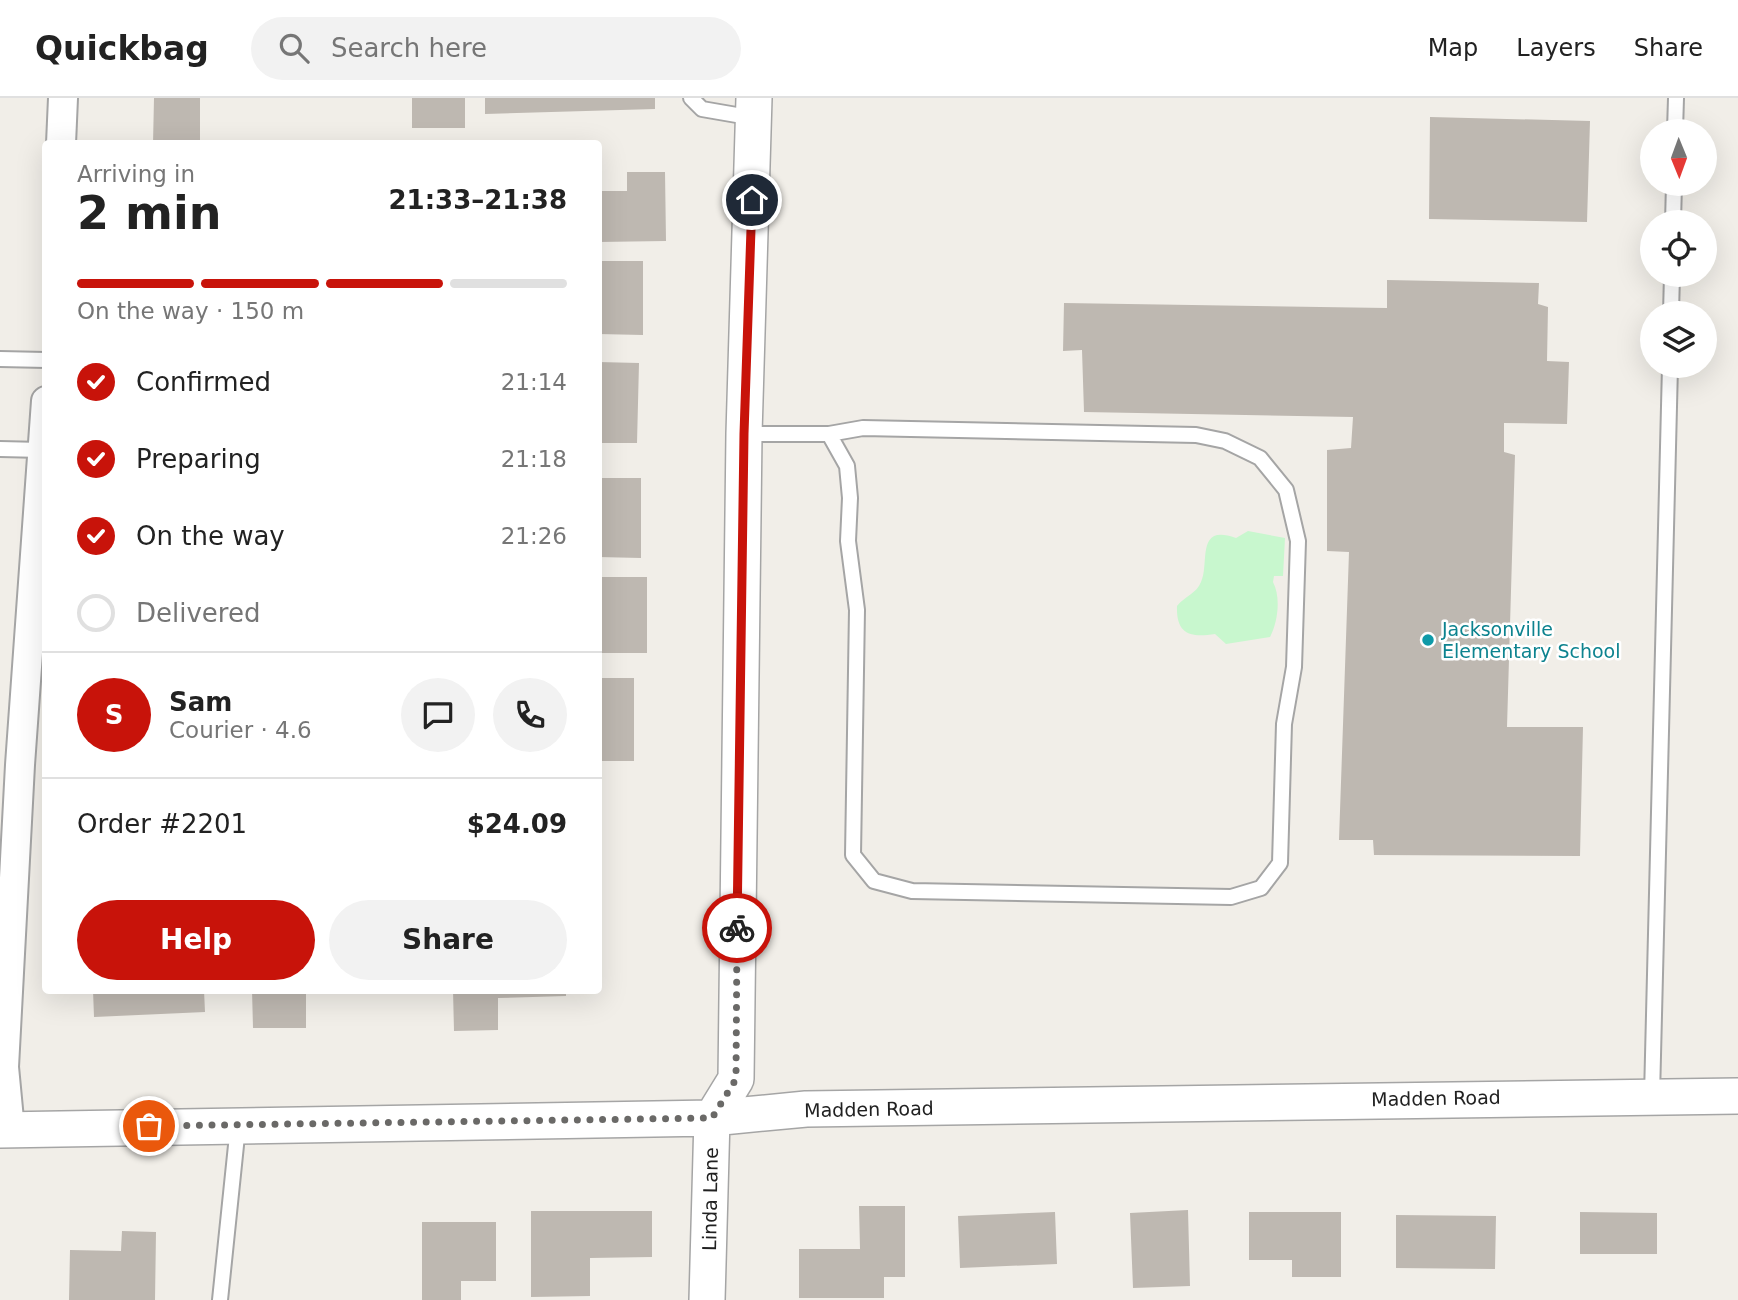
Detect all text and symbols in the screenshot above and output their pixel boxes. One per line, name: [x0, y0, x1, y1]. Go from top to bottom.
search box: [251, 17, 741, 80]
text: Quickbag: [35, 29, 209, 68]
icon: search: [275, 29, 313, 67]
text: Search here: [331, 33, 487, 63]
text: Map: [1428, 34, 1478, 62]
text: Layers: [1516, 34, 1596, 62]
text: Share: [1634, 34, 1703, 62]
north arrow: [1640, 119, 1717, 196]
map controls: [1640, 119, 1717, 378]
text: Arriving in: [77, 161, 195, 187]
pin: [722, 170, 782, 230]
icon: home: [733, 181, 771, 219]
text: 21:33–21:38: [388, 185, 567, 215]
text: 2 min: [77, 186, 221, 240]
button: locate: [1640, 210, 1717, 287]
text: On the way · 150 m: [77, 298, 304, 324]
button: layers: [1640, 301, 1717, 378]
icon: check: [77, 363, 115, 401]
text: Confirmed: [136, 367, 271, 397]
text: 21:14: [501, 369, 567, 395]
icon: check: [77, 440, 115, 478]
text: Preparing: [136, 444, 261, 474]
text: 21:18: [501, 446, 567, 472]
icon: check: [77, 517, 115, 555]
text: On the way: [136, 521, 285, 551]
text: 21:26: [501, 523, 567, 549]
text: Delivered: [136, 598, 260, 628]
place label: Jacksonville Elementary School: [1441, 618, 1620, 662]
marker: Jacksonville Elementary School: [1420, 632, 1436, 648]
button: chat: [401, 678, 475, 752]
button: phone: [493, 678, 567, 752]
text: Sam: [169, 687, 232, 717]
text: S: [105, 700, 123, 730]
text: Courier · 4.6: [169, 717, 312, 743]
text: Order #2201: [77, 809, 247, 839]
text: $24.09: [467, 809, 567, 839]
courier: [702, 893, 772, 963]
button: Help: [77, 900, 315, 980]
button: Share: [329, 900, 567, 980]
icon: bike: [718, 909, 756, 947]
street label: Madden Road: [1371, 1086, 1501, 1110]
pin: [119, 1096, 179, 1156]
street label: Madden Road: [804, 1097, 934, 1121]
icon: bag: [130, 1107, 168, 1145]
street label: Linda Lane: [698, 1147, 722, 1251]

